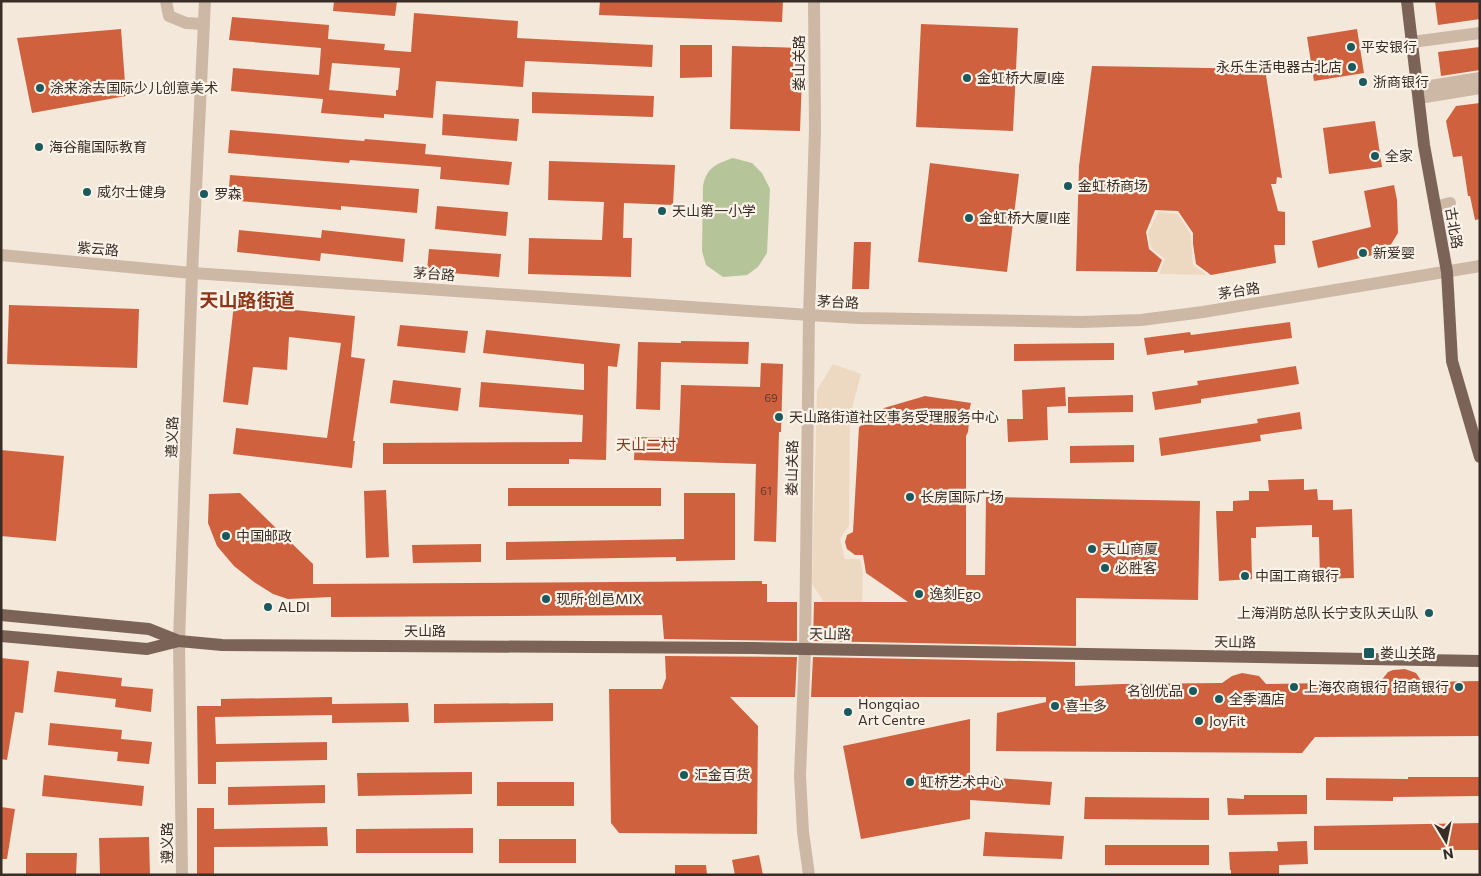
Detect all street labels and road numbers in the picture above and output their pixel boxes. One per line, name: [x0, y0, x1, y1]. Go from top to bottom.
street label: 娄山关路: [790, 35, 807, 91]
street label: 古北路: [1442, 206, 1467, 250]
street label: 紫云路: [76, 238, 120, 259]
street label: 茅台路: [412, 264, 456, 283]
street label: 茅台路: [1217, 279, 1261, 302]
street label: 茅台路: [817, 292, 859, 311]
street label: 遵义路: [162, 416, 181, 458]
street label: 娄山关路: [783, 440, 800, 496]
street label: 天山路: [404, 622, 446, 639]
street label: 天山路: [809, 625, 851, 642]
street label: 天山路: [1214, 633, 1256, 650]
street label: 遵义路: [158, 822, 175, 864]

